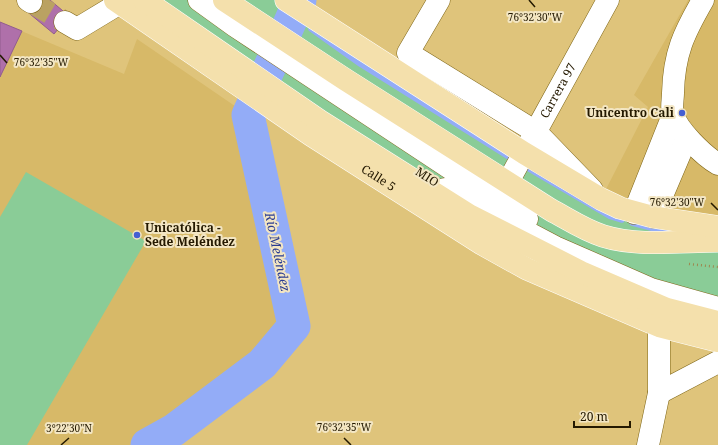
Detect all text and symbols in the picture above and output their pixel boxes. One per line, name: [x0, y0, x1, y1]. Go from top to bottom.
text: 76°32'30"W: [508, 10, 563, 24]
text: 76°32'35"W: [14, 55, 69, 69]
street label: Carrera 97: [536, 60, 580, 121]
place label: Unicentro Cali: [586, 104, 675, 121]
marker: Unicentro Cali: [677, 108, 687, 118]
street label: Calle 5: [358, 160, 399, 195]
street label: MIO: [412, 163, 442, 190]
text: 76°32'30"W: [650, 195, 705, 209]
water label: Río Meléndez: [261, 210, 295, 294]
place label: Unicatólica - Sede Meléndez: [145, 219, 235, 250]
marker: Unicatólica - Sede Meléndez: [132, 230, 142, 240]
scale bar: [574, 403, 630, 429]
text: 20 m: [580, 408, 608, 425]
text: 76°32'35"W: [317, 420, 372, 434]
text: 3°22'30"N: [46, 421, 92, 435]

